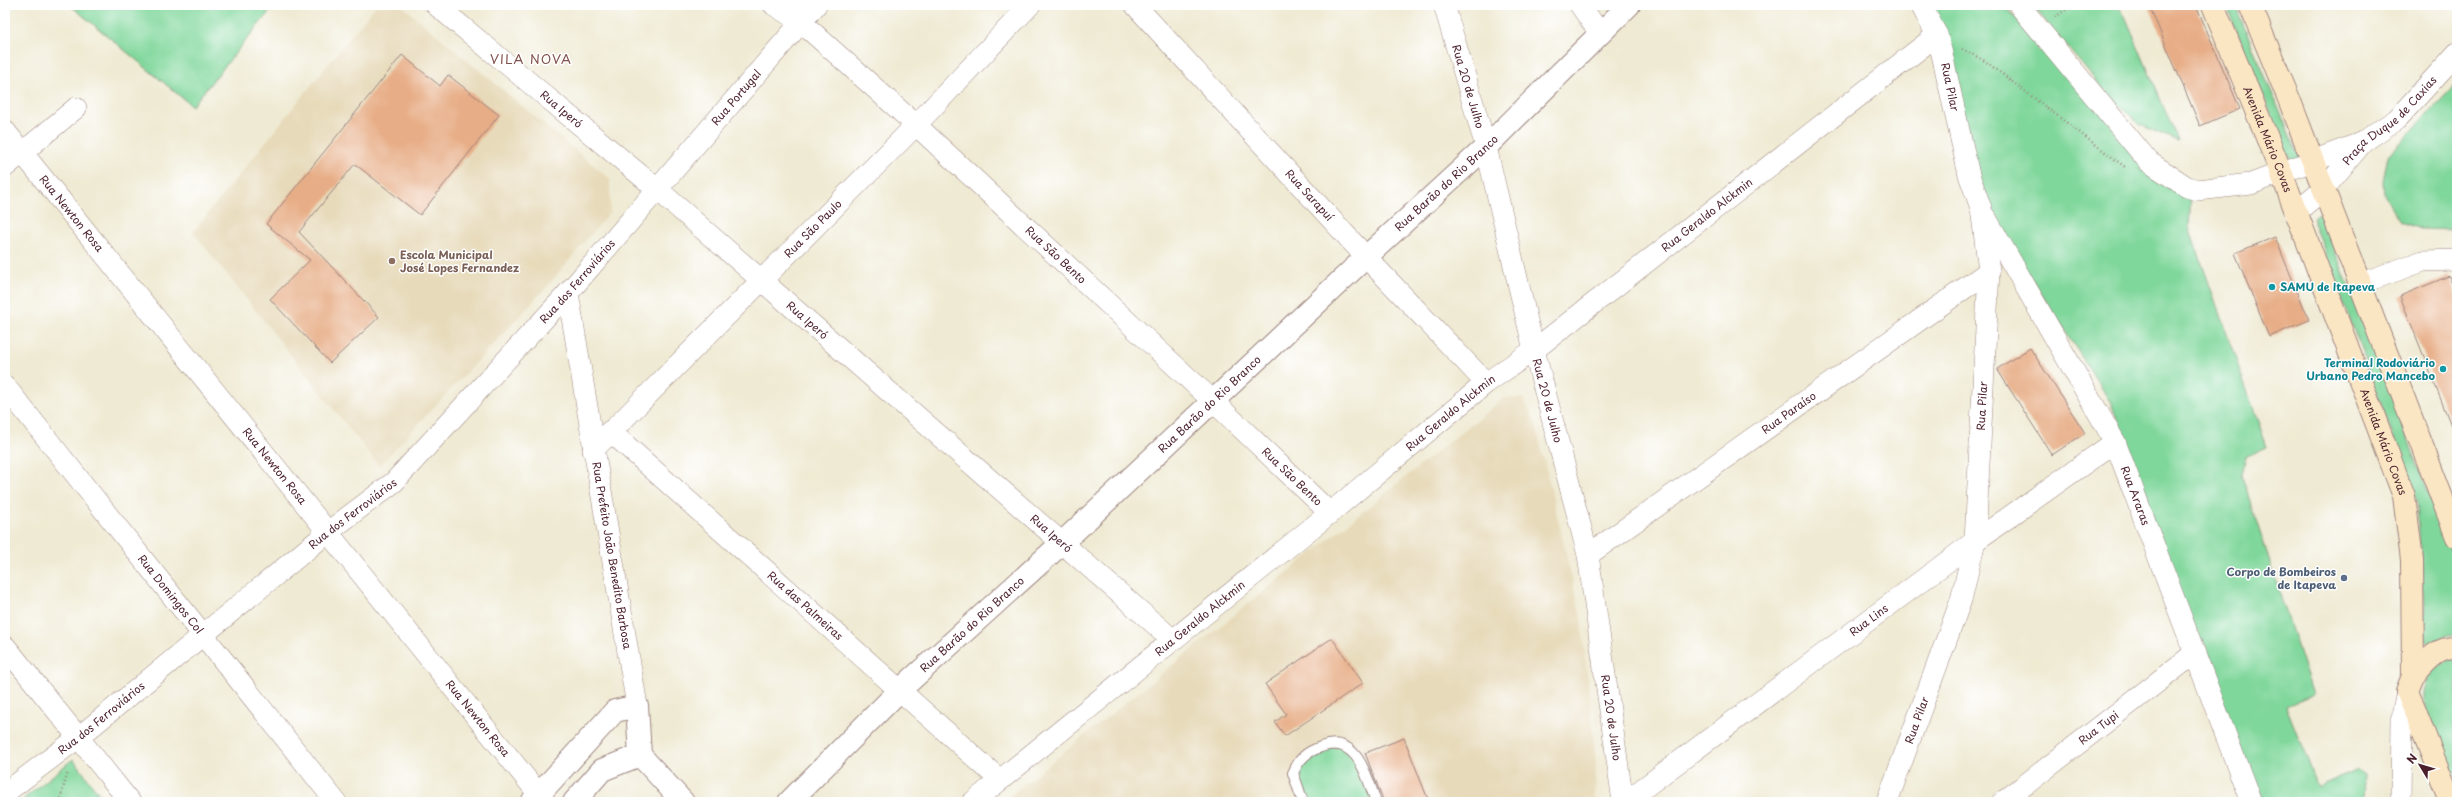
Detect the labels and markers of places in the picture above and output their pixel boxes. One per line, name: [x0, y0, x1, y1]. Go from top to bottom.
place label: Escola Municipal José Lopes Fernandez: [400, 246, 519, 276]
marker: Escola Municipal José Lopes Fernandez: [387, 256, 397, 266]
place label: SAMU de Itapeva: [2280, 278, 2376, 295]
marker: SAMU de Itapeva: [2267, 282, 2277, 292]
place label: Terminal Rodoviário Urbano Pedro Mancebo: [2306, 354, 2436, 384]
marker: Terminal Rodoviário Urbano Pedro Mancebo: [2438, 364, 2448, 374]
place label: Corpo de Bombeiros de Itapeva: [2227, 563, 2336, 593]
marker: Corpo de Bombeiros de Itapeva: [2339, 573, 2349, 583]

